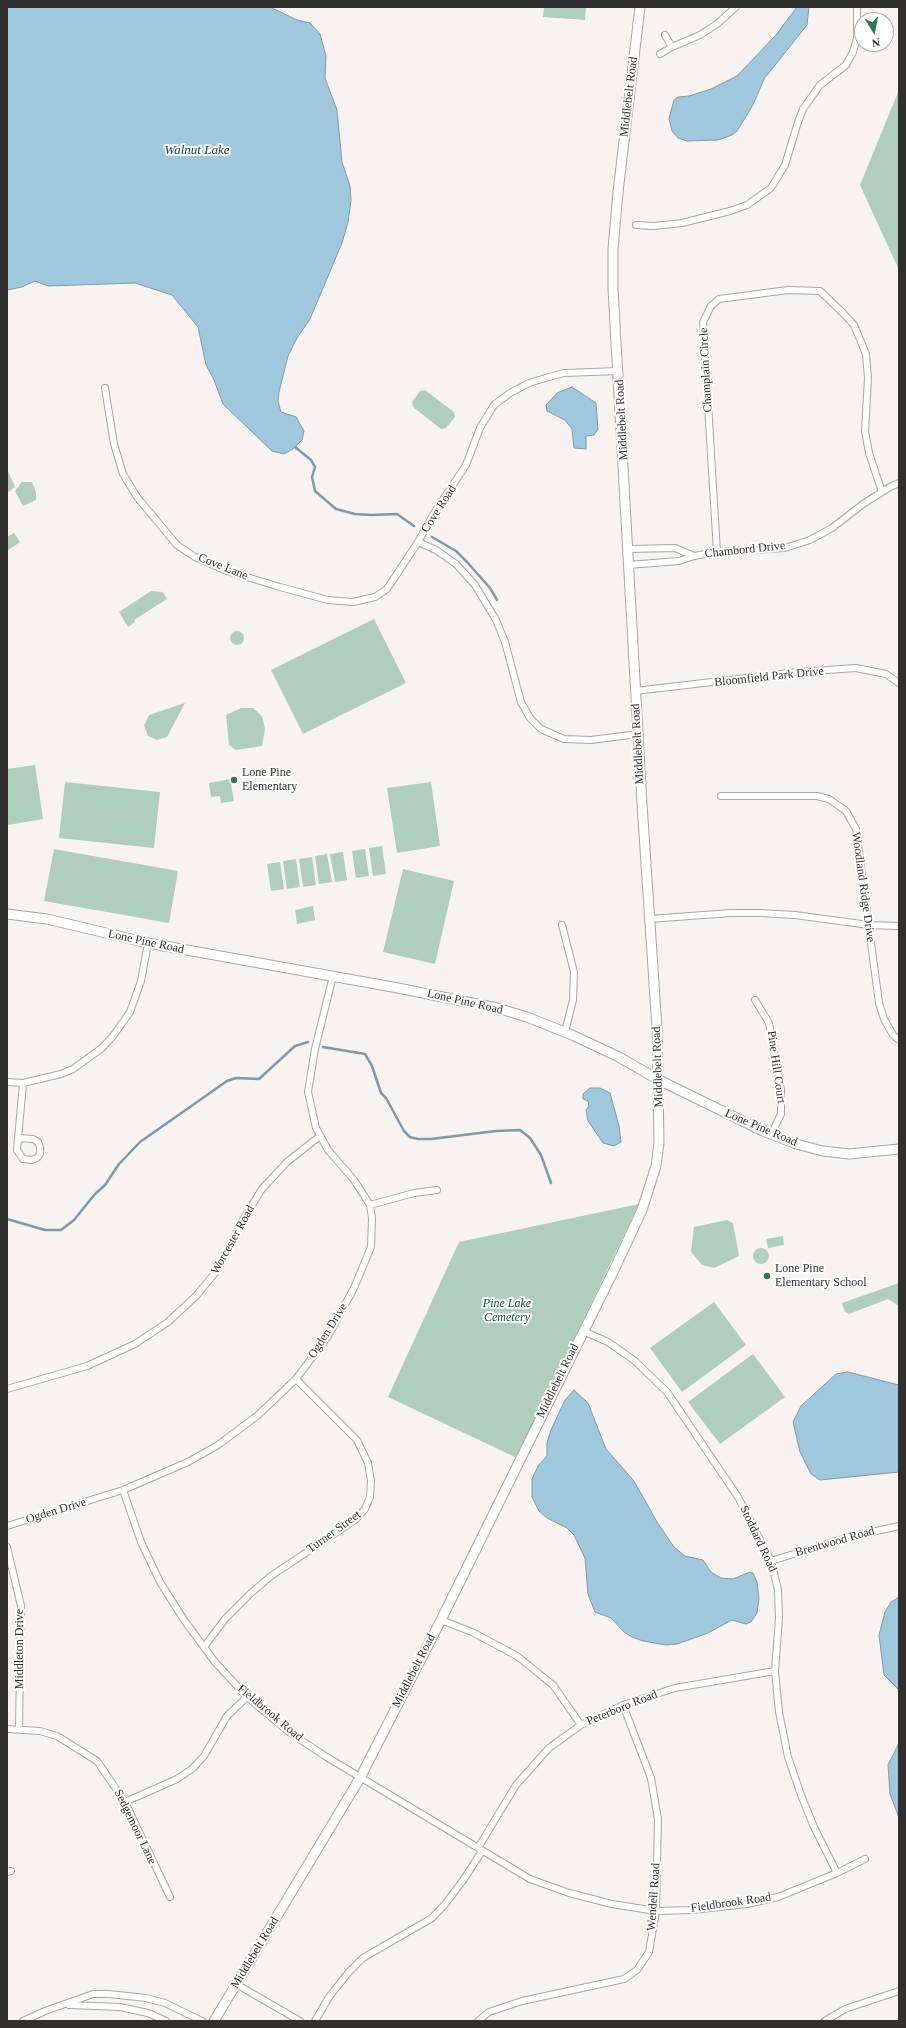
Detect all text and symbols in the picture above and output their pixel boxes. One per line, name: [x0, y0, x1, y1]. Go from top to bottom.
north arrow: [854, 12, 894, 52]
text: N: [871, 36, 881, 49]
street label: Middlebelt Road: [617, 56, 641, 138]
water label: Walnut Lake: [165, 143, 229, 159]
street label: Champlain Circle: [697, 327, 715, 413]
street label: Middlebelt Road: [613, 379, 631, 461]
street label: Cove Road: [418, 483, 460, 535]
street label: Chambord Drive: [704, 539, 786, 561]
street label: Cove Lane: [196, 551, 250, 583]
street label: Bloomfield Park Drive: [714, 664, 824, 690]
street label: Middlebelt Road: [629, 703, 647, 785]
place label: Lone Pine Elementary: [242, 766, 297, 794]
marker: Lone Pine Elementary: [229, 775, 239, 785]
street label: Woodland Ridge Drive: [848, 831, 878, 943]
street label: Lone Pine Road: [107, 927, 185, 957]
street label: Lone Pine Road: [426, 986, 504, 1018]
street label: Middlebelt Road: [649, 1026, 667, 1108]
street label: Pine Hill Court: [764, 1030, 788, 1104]
street label: Lone Pine Road: [723, 1106, 799, 1150]
street label: Worcester Road: [208, 1203, 258, 1277]
place label: Lone Pine Elementary School: [775, 1262, 867, 1290]
marker: Lone Pine Elementary School: [762, 1271, 772, 1281]
park label: Pine Lake Cemetery: [483, 1297, 531, 1325]
street label: Ogden Drive: [305, 1301, 351, 1361]
street label: Middlebelt Road: [534, 1341, 582, 1421]
street label: Ogden Drive: [24, 1495, 88, 1527]
street label: Stoddard Road: [736, 1503, 780, 1575]
street label: Turner Street: [304, 1508, 364, 1556]
street label: Brentwood Road: [794, 1524, 876, 1560]
street label: Middleton Drive: [13, 1609, 27, 1689]
street label: Middlebelt Road: [389, 1632, 439, 1710]
street label: Fieldbrook Road: [234, 1681, 306, 1745]
street label: Peterboro Road: [585, 1687, 659, 1729]
street label: Sedgemoor Lane: [111, 1787, 159, 1867]
street label: Wendell Road: [644, 1863, 664, 1931]
street label: Fieldbrook Road: [690, 1890, 772, 1916]
street label: Middlebelt Road: [228, 1915, 282, 1991]

